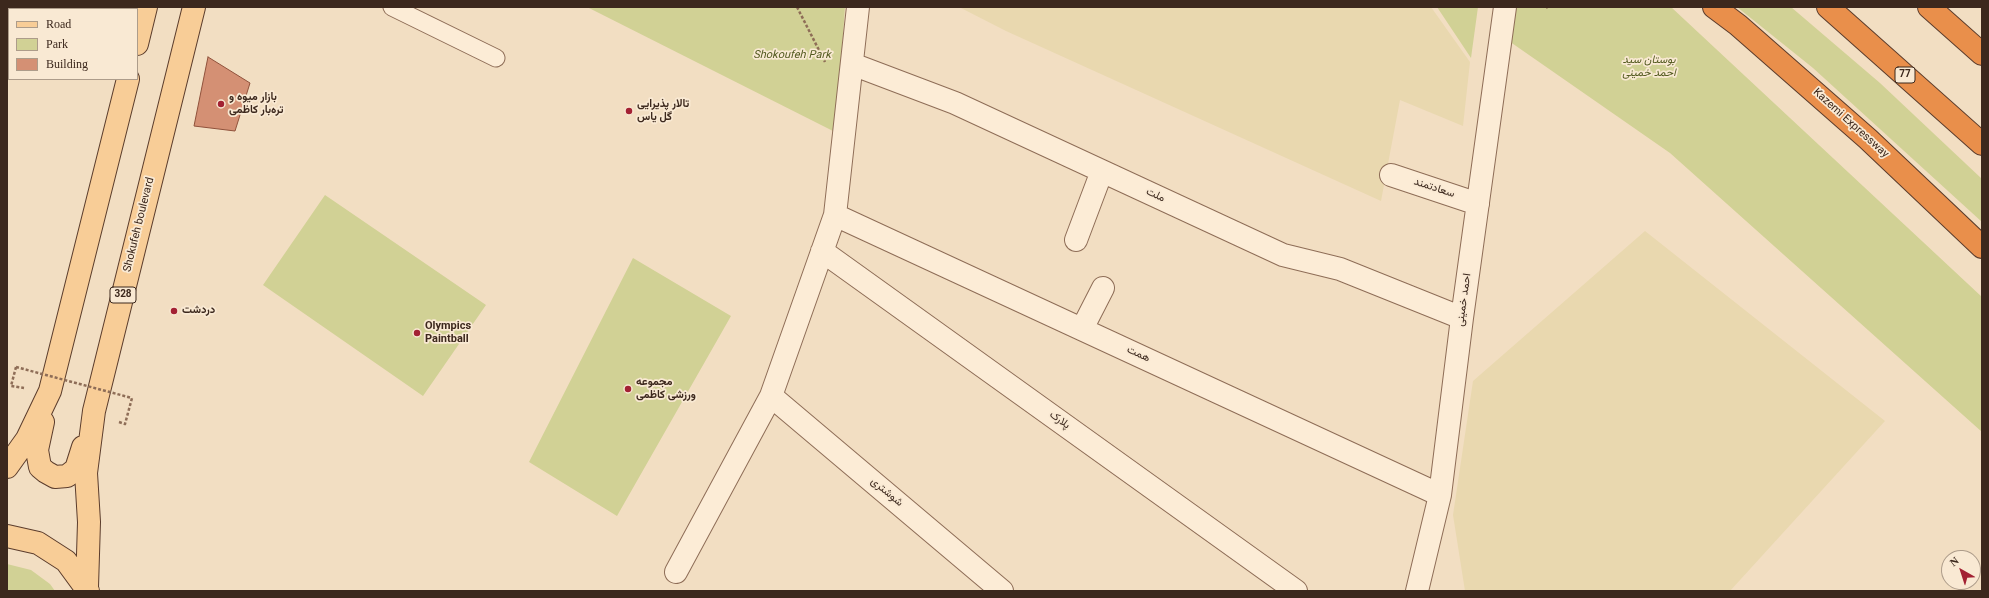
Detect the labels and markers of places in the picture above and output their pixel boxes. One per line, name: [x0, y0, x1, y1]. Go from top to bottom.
place label: بازار میوه و تره‌بار کاظمی: [229, 91, 283, 117]
place label: تالار پذیرایی گل یاس: [637, 98, 689, 124]
marker: بازار میوه و تره‌بار کاظمی: [216, 99, 226, 109]
marker: تالار پذیرایی گل یاس: [624, 106, 634, 116]
place label: دردشت: [182, 304, 215, 318]
marker: دردشت: [169, 306, 179, 316]
place label: Olympics Paintball: [425, 320, 471, 346]
marker: Olympics Paintball: [412, 328, 422, 338]
place label: مجموعه ورزشی کاظمی: [636, 376, 696, 402]
marker: مجموعه ورزشی کاظمی: [623, 384, 633, 394]

